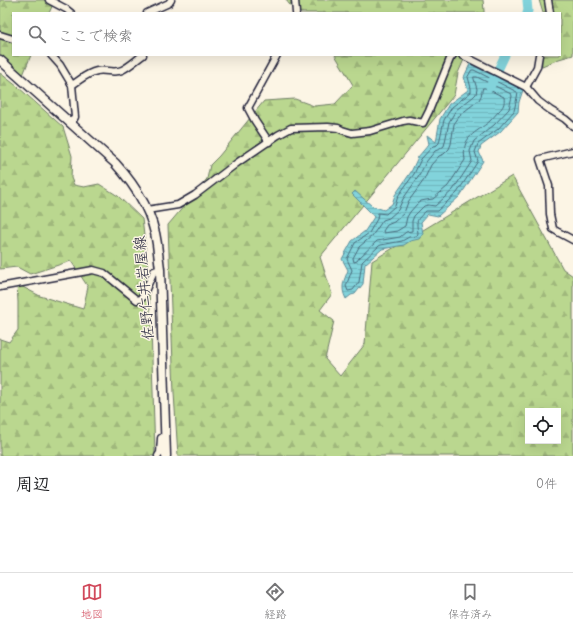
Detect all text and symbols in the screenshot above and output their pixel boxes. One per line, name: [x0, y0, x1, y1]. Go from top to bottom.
search box: [12, 12, 561, 56]
icon: search: [26, 23, 48, 45]
text: ここで検索: [58, 27, 133, 45]
street label: 佐野仁井岩屋線: [130, 235, 158, 341]
map controls: [525, 408, 561, 444]
button: locate: [525, 408, 561, 444]
text: 周辺: [16, 475, 50, 494]
text: 0件: [536, 476, 557, 491]
tab: 地図: [81, 581, 103, 621]
tab: 経路: [264, 581, 286, 621]
tab: 保存済み: [448, 581, 492, 621]

